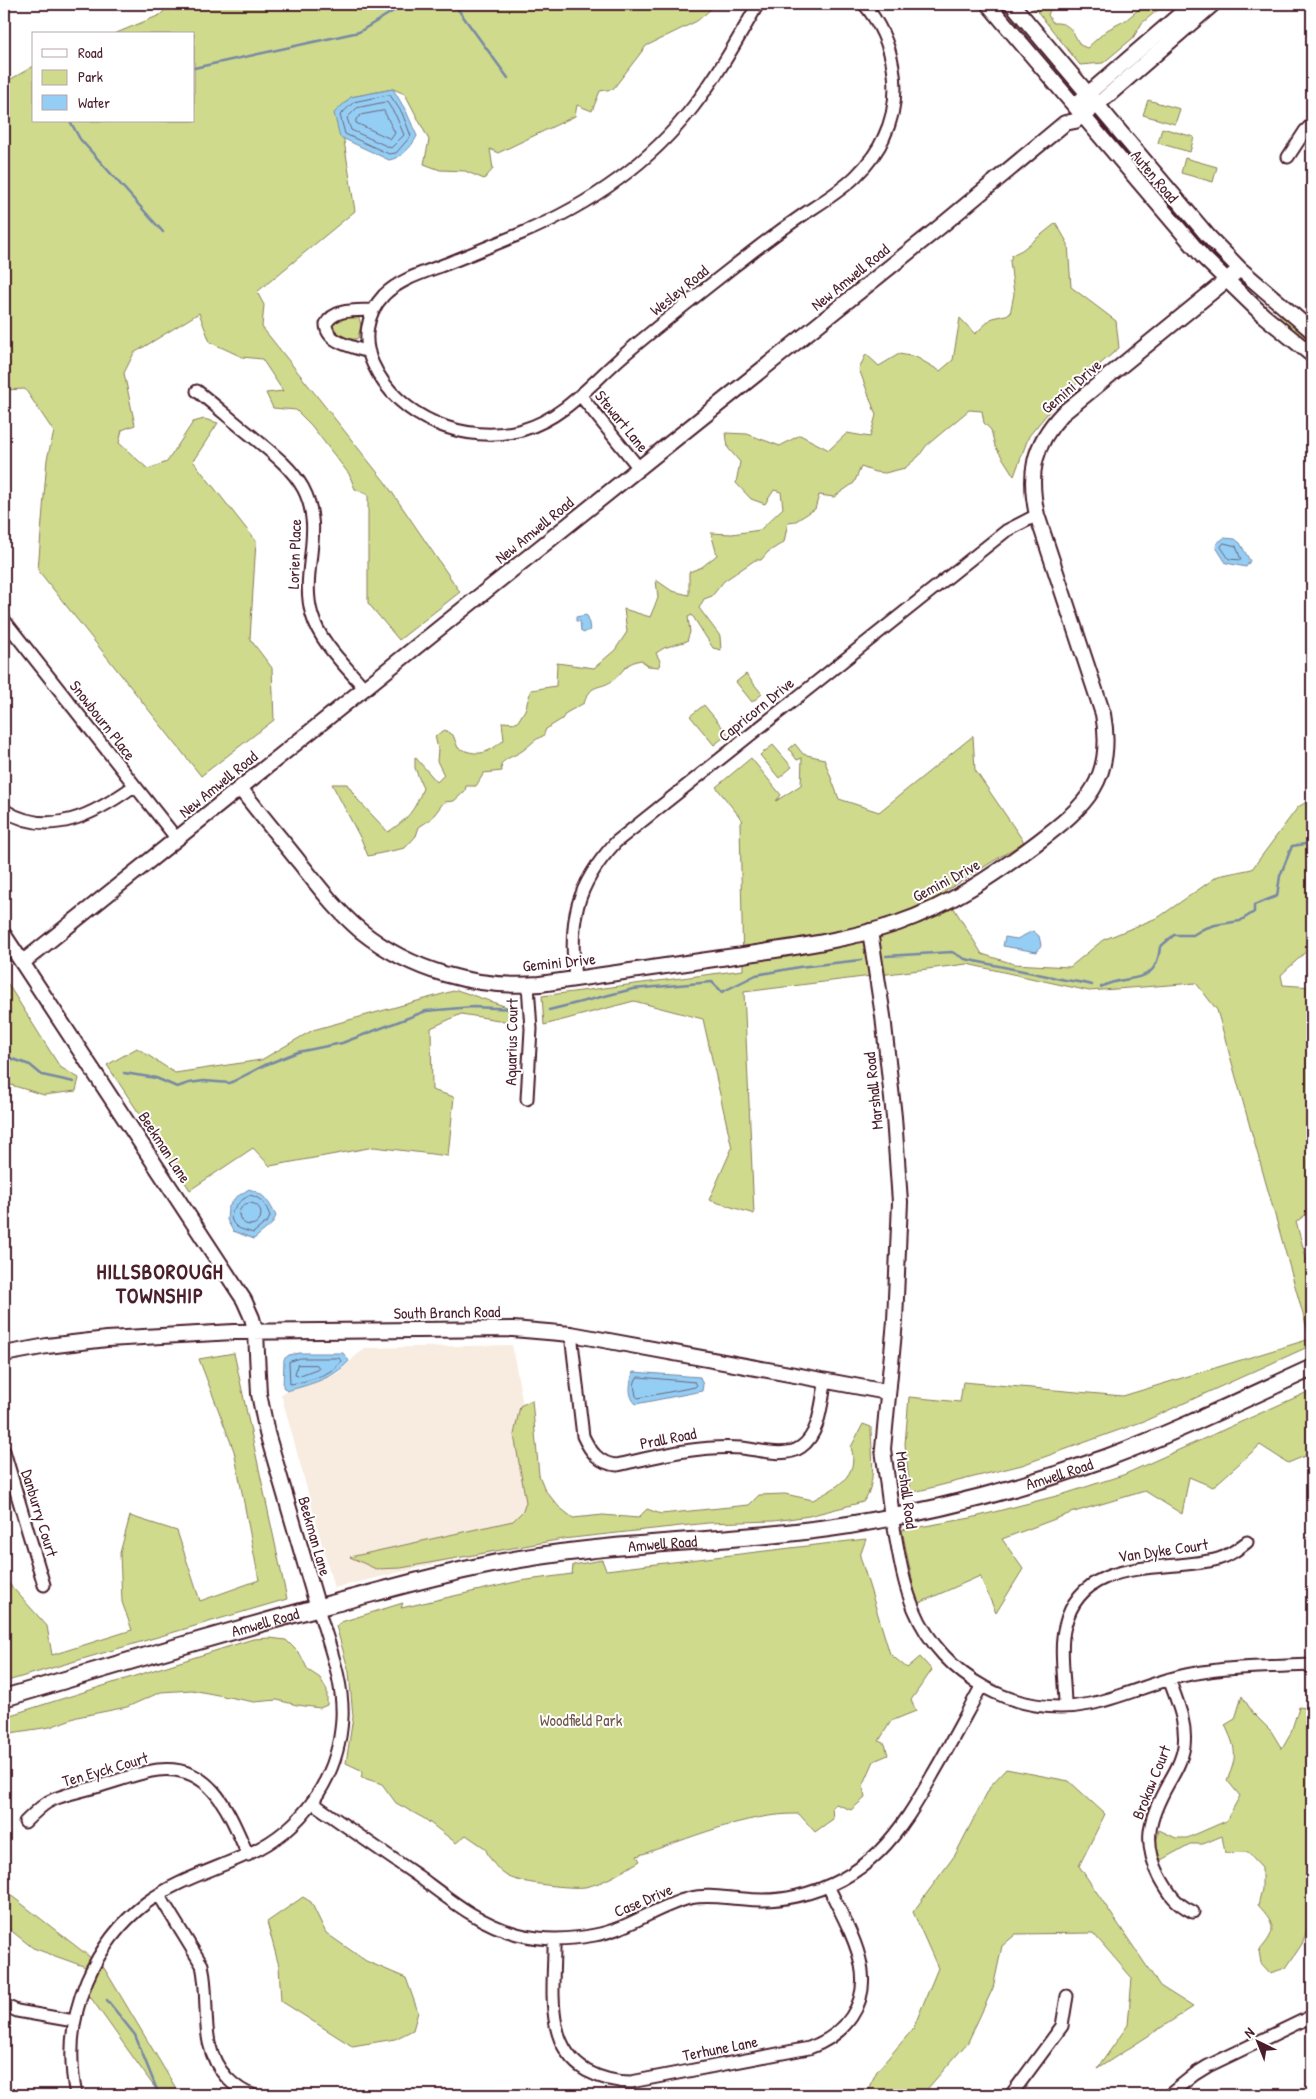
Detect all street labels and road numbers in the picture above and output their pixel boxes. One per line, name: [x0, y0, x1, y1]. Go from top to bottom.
street label: Auten Road: [1126, 145, 1184, 207]
street label: New Amwell Road: [806, 238, 894, 316]
street label: Wesley Road: [645, 260, 713, 320]
street label: Gemini Drive: [1036, 353, 1106, 418]
street label: Stewart Lane: [590, 385, 654, 457]
street label: New Amwell Road: [490, 491, 578, 569]
street label: Lorien Place: [282, 518, 306, 589]
street label: Capricorn Drive: [714, 671, 799, 746]
street label: Snowbourn Place: [65, 676, 142, 765]
street label: New Amwell Road: [174, 745, 262, 823]
street label: Gemini Drive: [909, 853, 984, 907]
street label: Gemini Drive: [521, 947, 597, 977]
street label: Aquarius Court: [499, 998, 523, 1086]
street label: Marshall Road: [858, 1051, 888, 1131]
street label: Beekman Lane: [134, 1107, 197, 1188]
street label: South Branch Road: [393, 1300, 501, 1324]
street label: Prall Road: [638, 1422, 698, 1454]
street label: Marshall Road: [891, 1450, 923, 1530]
street label: Amwell Road: [1023, 1453, 1096, 1495]
street label: Danburry Court: [16, 1467, 64, 1560]
street label: Beekman Lane: [293, 1494, 337, 1579]
street label: Amwell Road: [627, 1530, 698, 1557]
street label: Van Dyke Court: [1117, 1533, 1210, 1567]
street label: Amwell Road: [229, 1602, 301, 1642]
street label: Brokaw Court: [1126, 1741, 1176, 1822]
street label: Ten Eyck Court: [59, 1746, 151, 1792]
street label: Case Drive: [610, 1878, 676, 1922]
street label: Terhune Lane: [680, 2030, 760, 2066]

